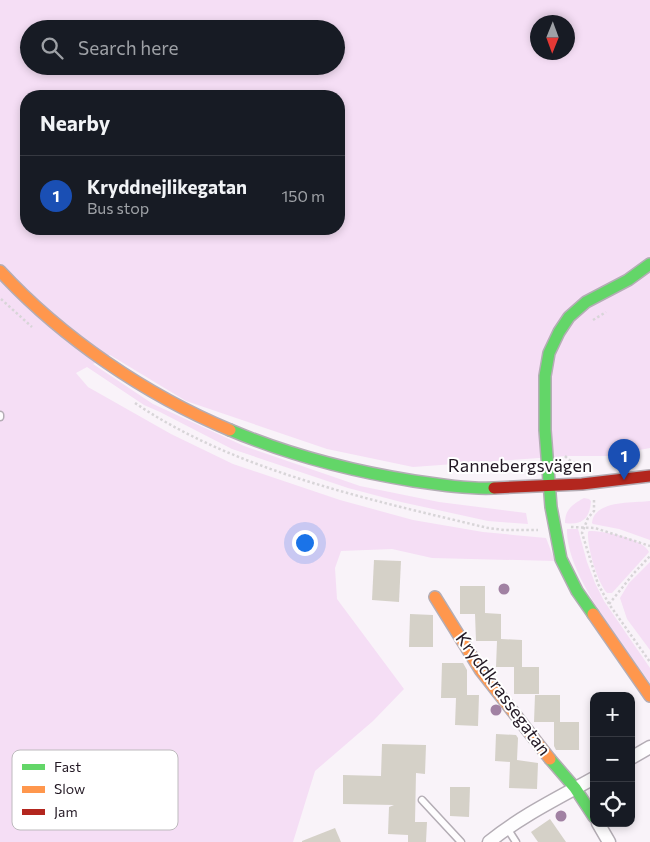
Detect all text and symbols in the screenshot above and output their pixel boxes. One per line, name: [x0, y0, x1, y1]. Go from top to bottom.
north arrow: [530, 15, 575, 60]
search box: [20, 20, 345, 75]
icon: search: [38, 34, 66, 62]
text: Search here: [78, 36, 178, 59]
text: Nearby: [40, 110, 110, 135]
text: Kryddnejlikegatan: [87, 175, 247, 198]
text: 1: [52, 186, 60, 205]
text: 150 m: [282, 186, 325, 205]
text: Bus stop: [87, 198, 149, 217]
pin: 1: [608, 439, 640, 480]
street label: Rannebergsvägen: [448, 454, 592, 476]
your location: [292, 530, 318, 556]
street label: Kryddkrassegatan: [452, 627, 556, 759]
map controls: [590, 692, 635, 827]
button: +: [590, 692, 635, 737]
button: −: [590, 737, 635, 782]
legend: [12, 750, 178, 830]
text: Fast: [54, 758, 81, 775]
text: Slow: [54, 780, 85, 797]
button: locate: [590, 782, 635, 827]
text: Jam: [54, 803, 78, 820]

